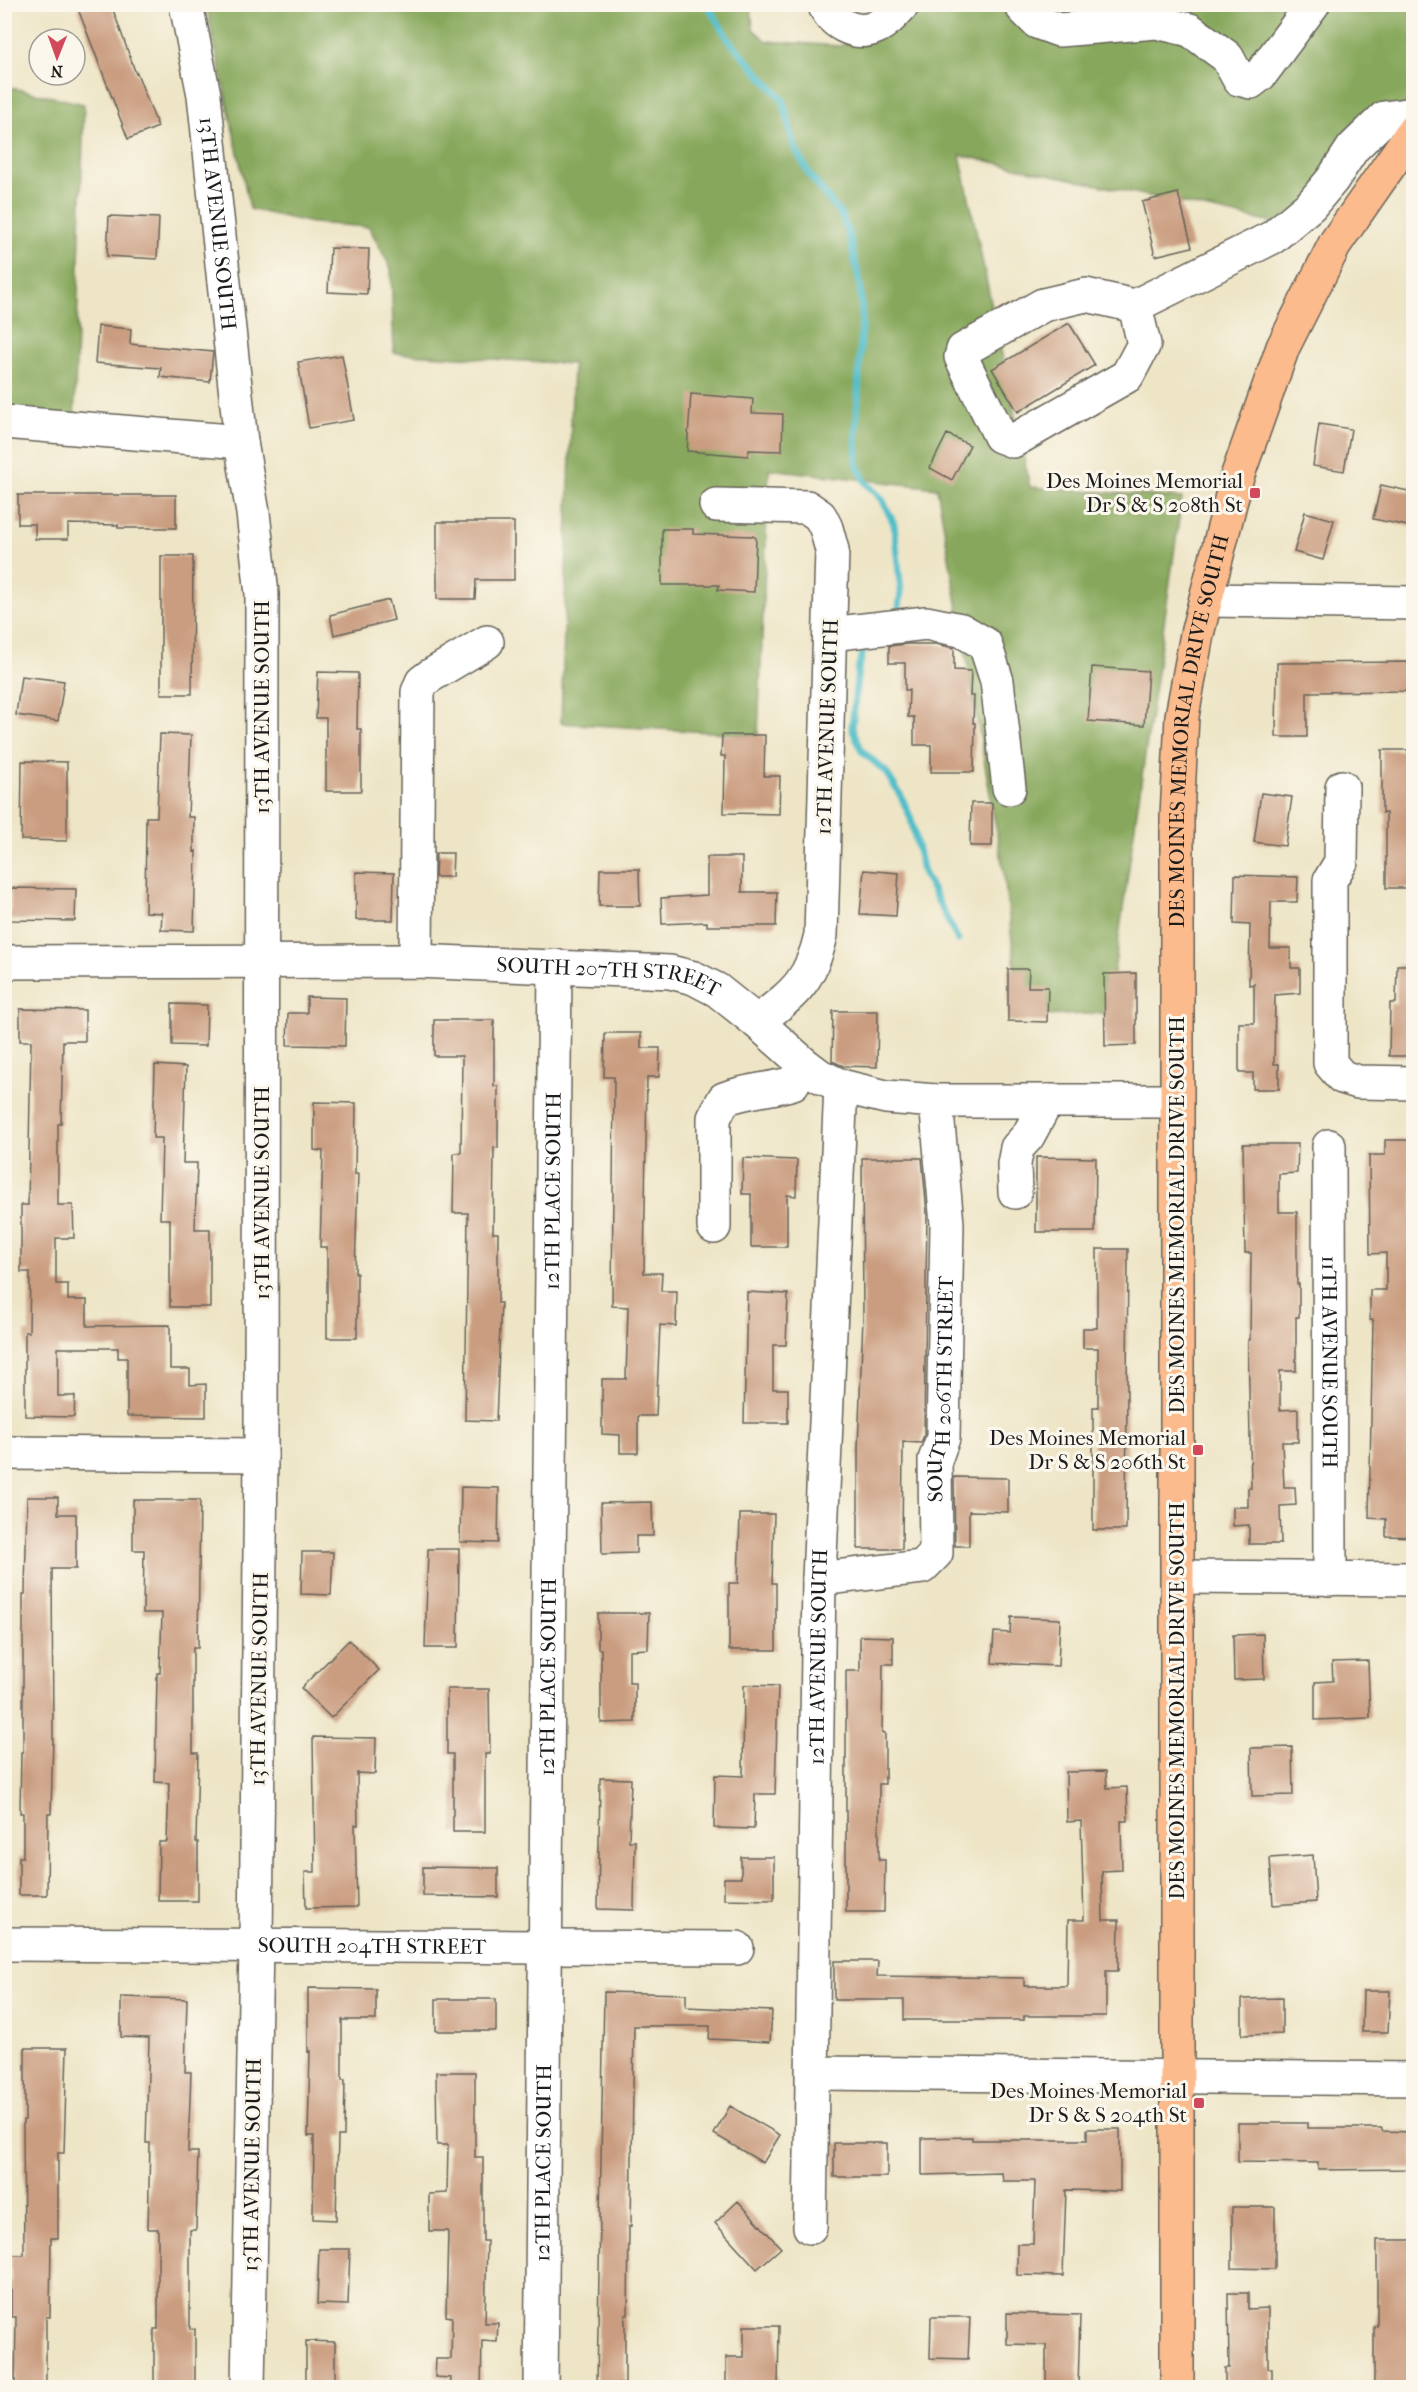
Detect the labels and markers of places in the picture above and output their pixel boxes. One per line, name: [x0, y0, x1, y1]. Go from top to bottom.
place label: Des Moines Memorial Dr S & S 208th St: [1046, 469, 1243, 517]
marker: Des Moines Memorial Dr S & S 208th St: [1248, 486, 1262, 500]
place label: Des Moines Memorial Dr S & S 206th St: [989, 1426, 1186, 1474]
marker: Des Moines Memorial Dr S & S 206th St: [1191, 1443, 1205, 1457]
place label: Des Moines Memorial Dr S & S 204th St: [990, 2079, 1187, 2127]
marker: Des Moines Memorial Dr S & S 204th St: [1192, 2096, 1206, 2110]

